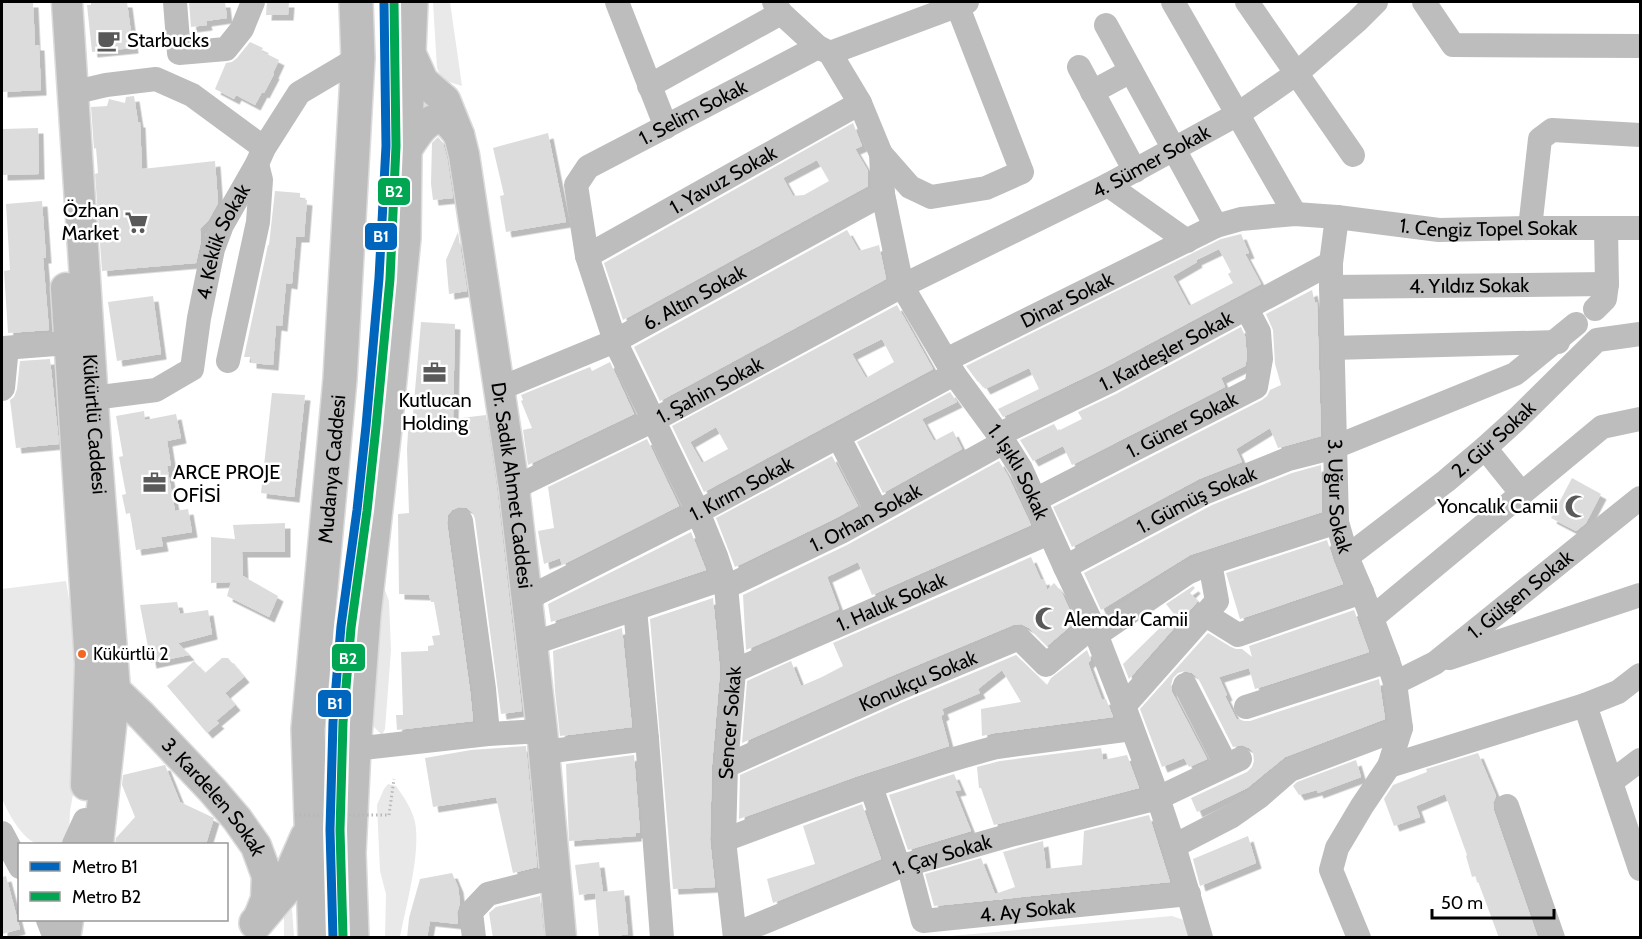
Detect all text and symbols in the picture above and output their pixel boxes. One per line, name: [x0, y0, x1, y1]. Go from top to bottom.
cafe icon: Starbucks: [96, 27, 122, 53]
place label: Starbucks: [127, 28, 209, 52]
street label: 1. Selim Sokak: [635, 74, 751, 150]
street label: 4. Sümer Sokak: [1088, 120, 1214, 203]
street label: 1. Yavuz Sokak: [665, 140, 781, 219]
line badge: B2: [377, 177, 411, 206]
street label: 4. Keklik Sokak: [191, 180, 255, 302]
text: B2: [385, 182, 403, 201]
place label: Özhan Market: [61, 198, 119, 245]
supermarket icon: Özhan Market: [124, 209, 150, 235]
street label: 1. Cengiz Topel Sokak: [1398, 213, 1577, 242]
line badge: B1: [364, 222, 398, 251]
text: B1: [373, 227, 389, 246]
street label: 6. Altın Sokak: [639, 260, 750, 335]
street label: Dinar Sokak: [1017, 267, 1117, 333]
street label: 4. Yıldız Sokak: [1409, 273, 1529, 298]
street label: 1. Kardeşler Sokak: [1096, 306, 1237, 396]
street label: 1. Şahin Sokak: [652, 351, 767, 428]
street label: Kükürtlü Caddesi: [78, 353, 112, 495]
office icon: Kutlucan Holding: [422, 359, 448, 385]
street label: Dr. Sadık Ahmet Caddesi: [486, 380, 538, 590]
street label: 1. Güner Sokak: [1122, 387, 1241, 463]
place label: Kutlucan Holding: [398, 388, 472, 435]
street label: Mudanya Caddesi: [313, 394, 350, 545]
street label: 2. Gür Sokak: [1447, 396, 1540, 483]
street label: 1. Işıklı Sokak: [983, 419, 1054, 523]
street label: 3. Uğur Sokak: [1323, 439, 1357, 556]
street label: 1. Kırım Sokak: [686, 451, 797, 526]
place label: ARCE PROJE OFİSİ: [173, 460, 280, 507]
street label: 1. Gümüş Sokak: [1133, 461, 1260, 539]
office icon: ARCE PROJE OFİSİ: [142, 470, 168, 496]
street label: 1. Orhan Sokak: [806, 478, 926, 557]
mosque icon: Yoncalık Camii: [1563, 493, 1589, 519]
place label: Yoncalık Camii: [1436, 494, 1558, 518]
street label: 1. Gülşen Sokak: [1463, 545, 1578, 644]
street label: 1. Haluk Sokak: [833, 567, 950, 637]
mosque icon: Alemdar Camii: [1033, 606, 1059, 632]
place label: Alemdar Camii: [1064, 607, 1188, 631]
place label: Kükürtlü 2: [93, 643, 169, 665]
line badge: B2: [331, 643, 366, 672]
street label: Konukçu Sokak: [855, 645, 981, 717]
marker: Kükürtlü 2: [76, 648, 88, 660]
text: B2: [339, 649, 357, 668]
street label: Sencer Sokak: [714, 665, 746, 780]
line badge: B1: [317, 689, 352, 718]
text: B1: [327, 694, 343, 713]
street label: 3. Kardelen Sokak: [157, 733, 271, 859]
street label: 1. Çay Sokak: [889, 829, 994, 880]
legend: [18, 843, 228, 921]
text: Metro B1: [72, 856, 138, 878]
scale bar: [1432, 882, 1554, 920]
text: Metro B2: [72, 886, 141, 908]
text: 50 m: [1441, 892, 1483, 914]
street label: 4. Ay Sokak: [978, 894, 1077, 927]

